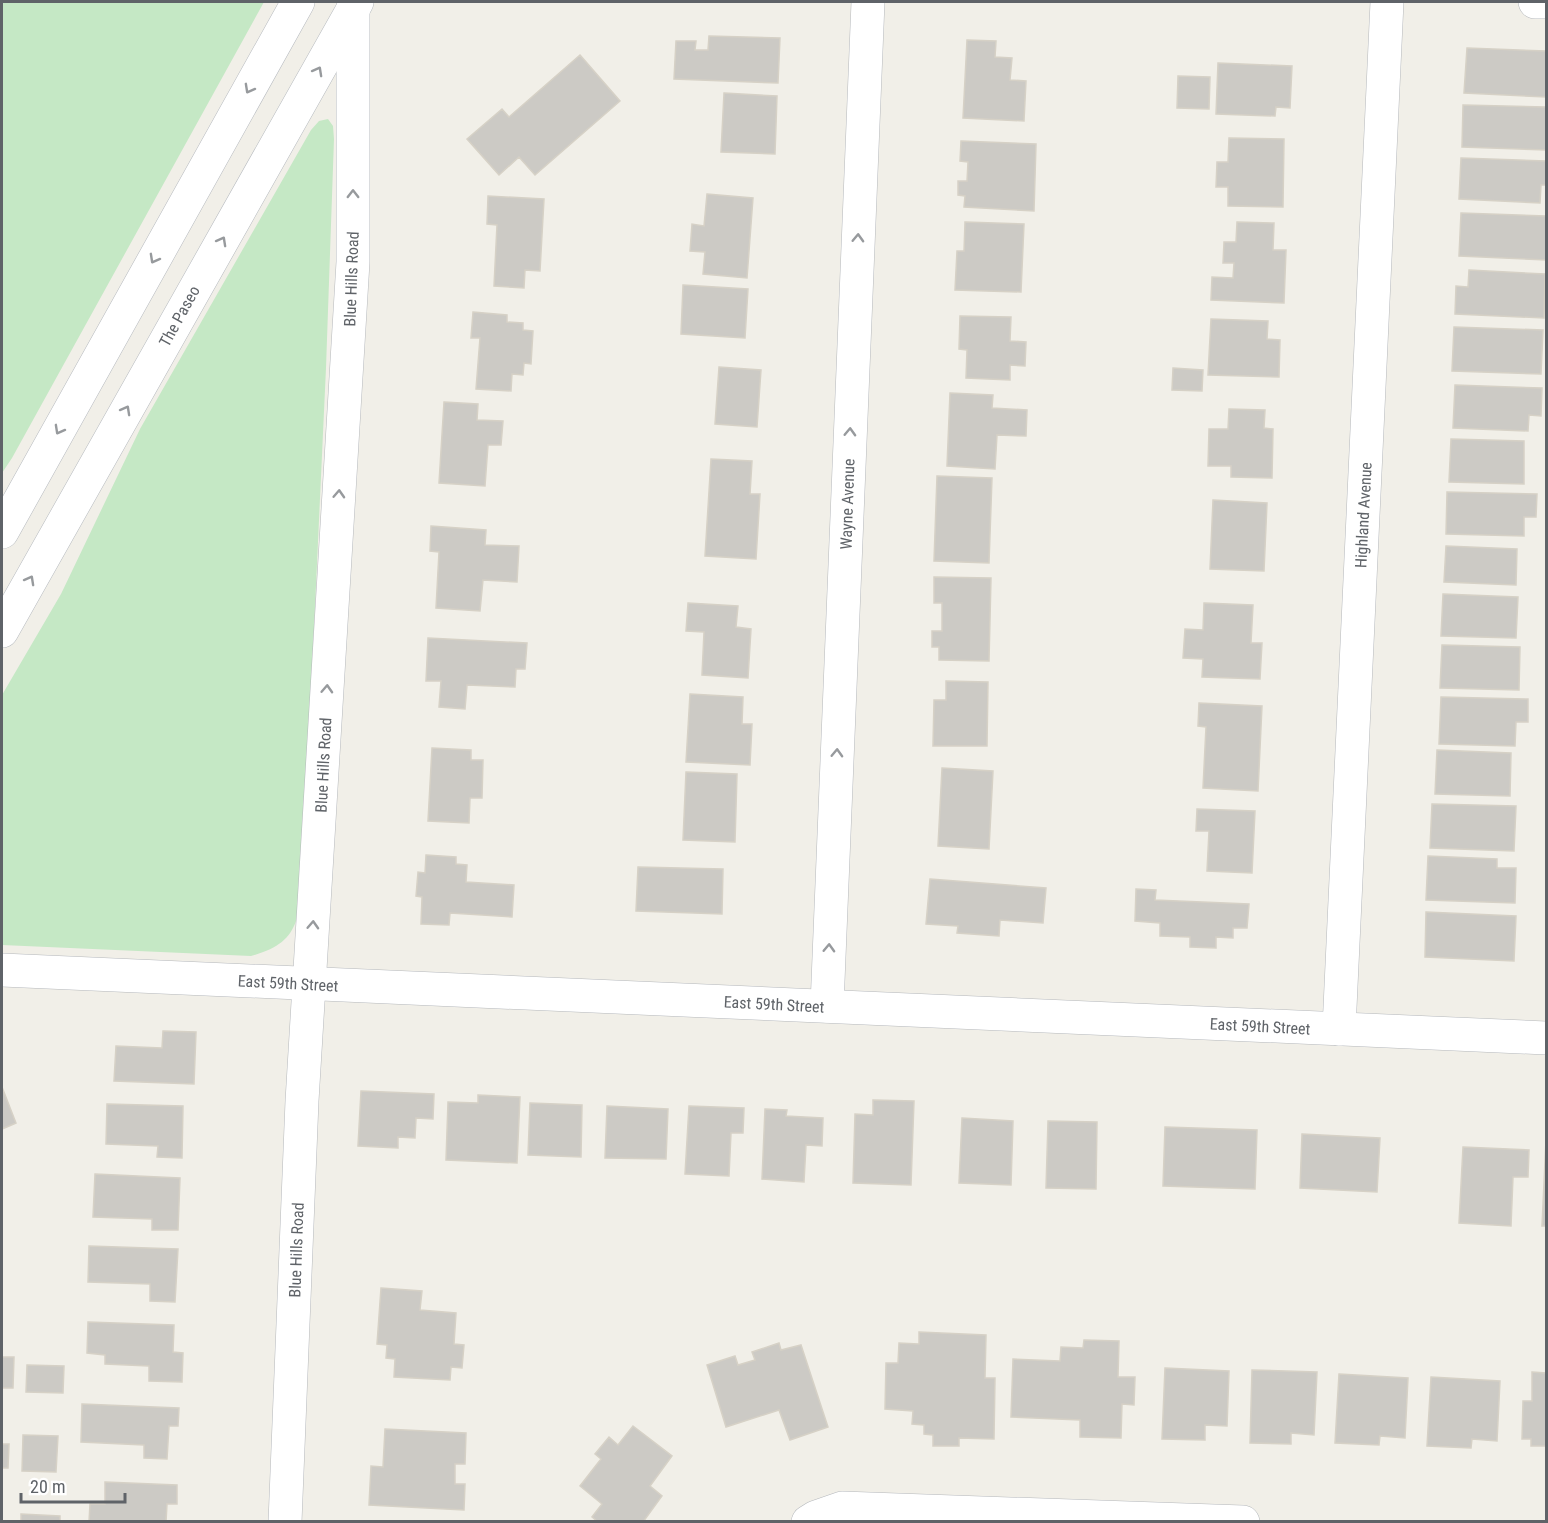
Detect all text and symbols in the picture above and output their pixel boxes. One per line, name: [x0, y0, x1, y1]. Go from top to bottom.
one-way arrow: [311, 67, 322, 77]
one-way arrow: [245, 83, 256, 93]
one-way arrow: [347, 190, 359, 199]
street label: Blue Hills Road: [340, 231, 363, 327]
one-way arrow: [852, 233, 864, 242]
one-way arrow: [215, 236, 226, 247]
one-way arrow: [150, 253, 161, 264]
street label: The Paseo: [155, 283, 204, 350]
one-way arrow: [119, 406, 130, 417]
one-way arrow: [55, 424, 66, 434]
one-way arrow: [844, 428, 857, 437]
street label: Wayne Avenue: [836, 458, 859, 550]
street label: Highland Avenue: [1351, 462, 1376, 568]
one-way arrow: [332, 489, 345, 499]
one-way arrow: [23, 576, 34, 586]
one-way arrow: [321, 684, 334, 693]
street label: Blue Hills Road: [312, 717, 335, 813]
one-way arrow: [831, 749, 843, 758]
one-way arrow: [306, 921, 319, 930]
one-way arrow: [823, 943, 835, 952]
street label: East 59th Street: [237, 971, 339, 996]
street label: East 59th Street: [723, 992, 825, 1017]
street label: East 59th Street: [1209, 1014, 1311, 1039]
street label: Blue Hills Road: [285, 1202, 308, 1298]
scale bar: [21, 1466, 124, 1504]
text: 20 m: [30, 1476, 65, 1497]

